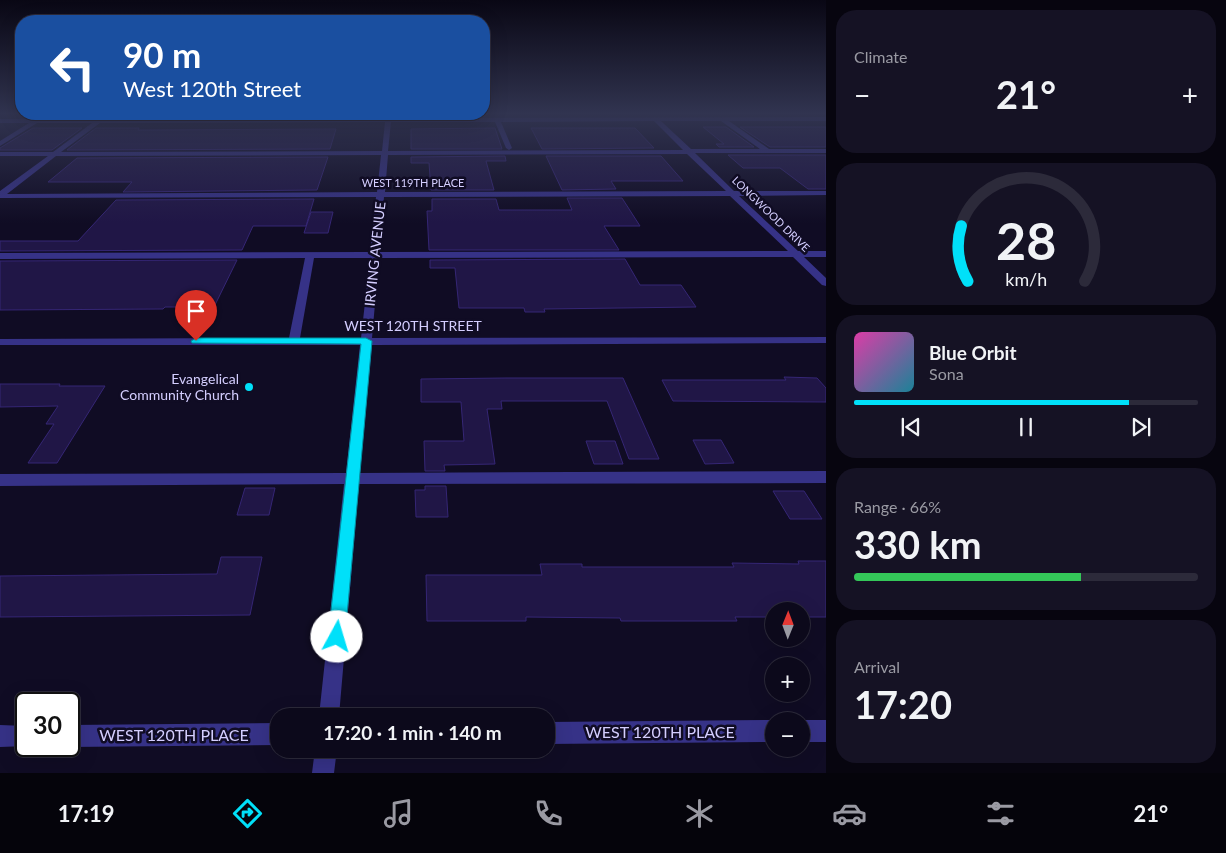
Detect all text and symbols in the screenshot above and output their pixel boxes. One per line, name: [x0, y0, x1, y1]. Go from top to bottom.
text: 90 m: [123, 33, 201, 75]
icon: left: [40, 35, 105, 100]
text: Climate: [854, 47, 907, 66]
text: 21°: [996, 71, 1056, 117]
text: West 120th Street: [123, 75, 301, 102]
text: −: [854, 78, 870, 112]
text: +: [1182, 78, 1198, 112]
street label: LONGWOOD DRIVE: [730, 173, 813, 254]
street label: WEST 119TH PLACE: [362, 176, 464, 189]
street label: IRVING AVENUE: [361, 201, 388, 307]
text: 28: [996, 209, 1056, 271]
text: km/h: [1005, 268, 1047, 290]
pin: [175, 290, 217, 341]
icon: arrive: [182, 297, 210, 325]
street label: WEST 120TH STREET: [344, 317, 483, 334]
text: Blue Orbit: [929, 341, 1017, 364]
text: Sona: [929, 364, 964, 383]
place label: Evangelical Community Church: [120, 370, 239, 403]
marker: Evangelical Community Church: [243, 381, 255, 393]
icon: previous: [897, 413, 925, 441]
icon: pause: [1012, 413, 1040, 441]
icon: next: [1127, 413, 1155, 441]
text: Range · 66%: [854, 497, 941, 516]
text: 330 km: [854, 521, 982, 567]
north arrow: [765, 602, 810, 648]
map controls: [765, 602, 810, 757]
position arrow: [310, 610, 362, 662]
button: +: [765, 657, 810, 702]
text: Arrival: [854, 657, 900, 676]
text: 17:20: [854, 681, 952, 727]
speed limit sign: 30: [15, 692, 80, 757]
button: −: [765, 712, 810, 757]
text: 17:20 · 1 min · 140 m: [323, 721, 502, 744]
street label: WEST 120TH PLACE: [585, 722, 735, 741]
street label: WEST 120TH PLACE: [99, 725, 249, 744]
icon: directions: [230, 796, 265, 831]
icon: music: [381, 796, 416, 831]
icon: phone: [531, 796, 566, 831]
icon: climate: [682, 796, 717, 831]
icon: car: [832, 796, 867, 831]
icon: filters: [983, 796, 1018, 831]
text: 17:19: [58, 800, 115, 827]
text: 21°: [1133, 800, 1168, 827]

